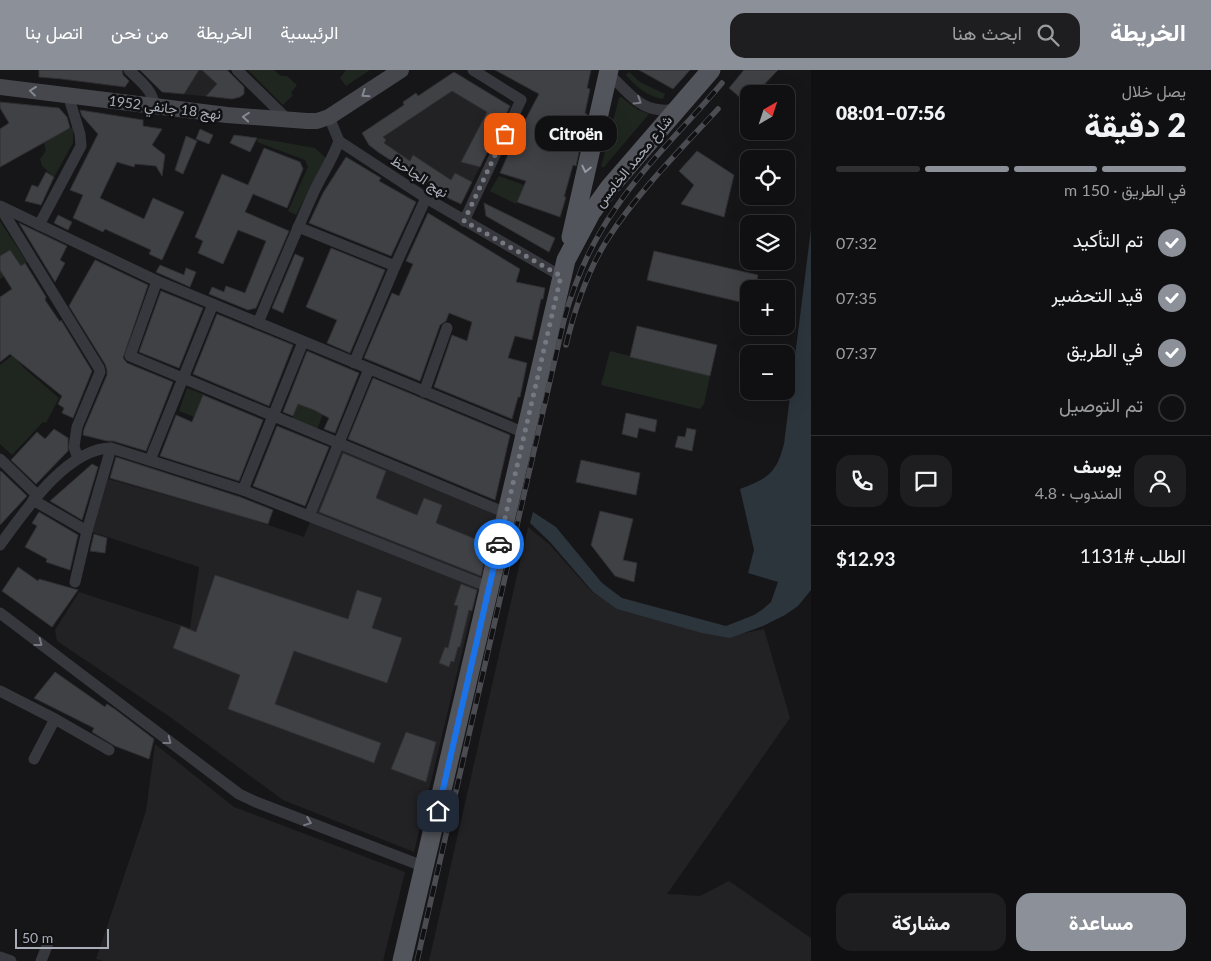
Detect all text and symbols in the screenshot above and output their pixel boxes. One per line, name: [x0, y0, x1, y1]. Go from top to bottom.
search box: [730, 13, 1080, 58]
text: الخريطة: [1110, 17, 1186, 46]
text: اتصل بنا: [25, 21, 83, 43]
text: من نحن: [111, 21, 169, 43]
text: الخريطة: [197, 21, 252, 43]
text: الرئيسية: [280, 21, 338, 43]
text: ابحث هنا: [952, 21, 1022, 44]
icon: search: [1034, 21, 1062, 49]
text: يصل خلال: [1122, 81, 1186, 100]
north arrow: [740, 85, 795, 140]
map controls: [740, 85, 795, 400]
one-way arrow: [28, 86, 37, 96]
one-way arrow: [362, 88, 371, 97]
street label: نهج 18 جانفي 1952: [107, 92, 222, 126]
one-way arrow: [633, 94, 642, 104]
text: 07:56–08:01: [836, 101, 945, 124]
text: 2 دقيقة: [1084, 105, 1186, 144]
one-way arrow: [242, 112, 250, 123]
street label: شارع محمد الخامس: [591, 112, 678, 212]
pin: [484, 113, 526, 155]
callout: Citroën: [535, 116, 618, 152]
icon: bag: [491, 120, 519, 148]
text: Citroën: [549, 124, 603, 143]
button: locate: [740, 150, 795, 205]
street label: نهج الجاحظ: [387, 151, 452, 203]
one-way arrow: [582, 164, 592, 173]
text: في الطريق · 150 m: [1064, 180, 1186, 199]
button: layers: [740, 215, 795, 270]
text: تم التأكيد: [1073, 228, 1143, 251]
icon: check: [1158, 229, 1186, 257]
text: 07:32: [836, 233, 877, 252]
button: +: [740, 280, 795, 335]
text: قيد التحضير: [1052, 283, 1143, 306]
icon: check: [1158, 284, 1186, 312]
text: 07:35: [836, 288, 877, 307]
text: في الطريق: [1067, 338, 1143, 361]
icon: check: [1158, 339, 1186, 367]
text: 07:37: [836, 343, 877, 362]
button: −: [740, 345, 795, 400]
text: تم التوصيل: [1059, 393, 1143, 416]
text: يوسف: [1073, 454, 1122, 477]
button: phone: [836, 455, 888, 507]
button: chat: [900, 455, 952, 507]
button: person: [1134, 455, 1186, 507]
text: المندوب · 4.8: [1035, 483, 1122, 502]
courier: [474, 519, 524, 569]
icon: car: [485, 530, 513, 558]
text: الطلب #1131: [1080, 544, 1186, 567]
text: $12.93: [836, 547, 896, 570]
one-way arrow: [33, 637, 42, 645]
one-way arrow: [162, 735, 172, 744]
pin: [417, 790, 459, 832]
icon: home: [424, 797, 452, 825]
one-way arrow: [303, 816, 311, 826]
button: مشاركة: [836, 893, 1006, 951]
button: مساعدة: [1016, 893, 1186, 951]
scale bar: [15, 926, 109, 949]
text: 50 m: [22, 929, 53, 946]

